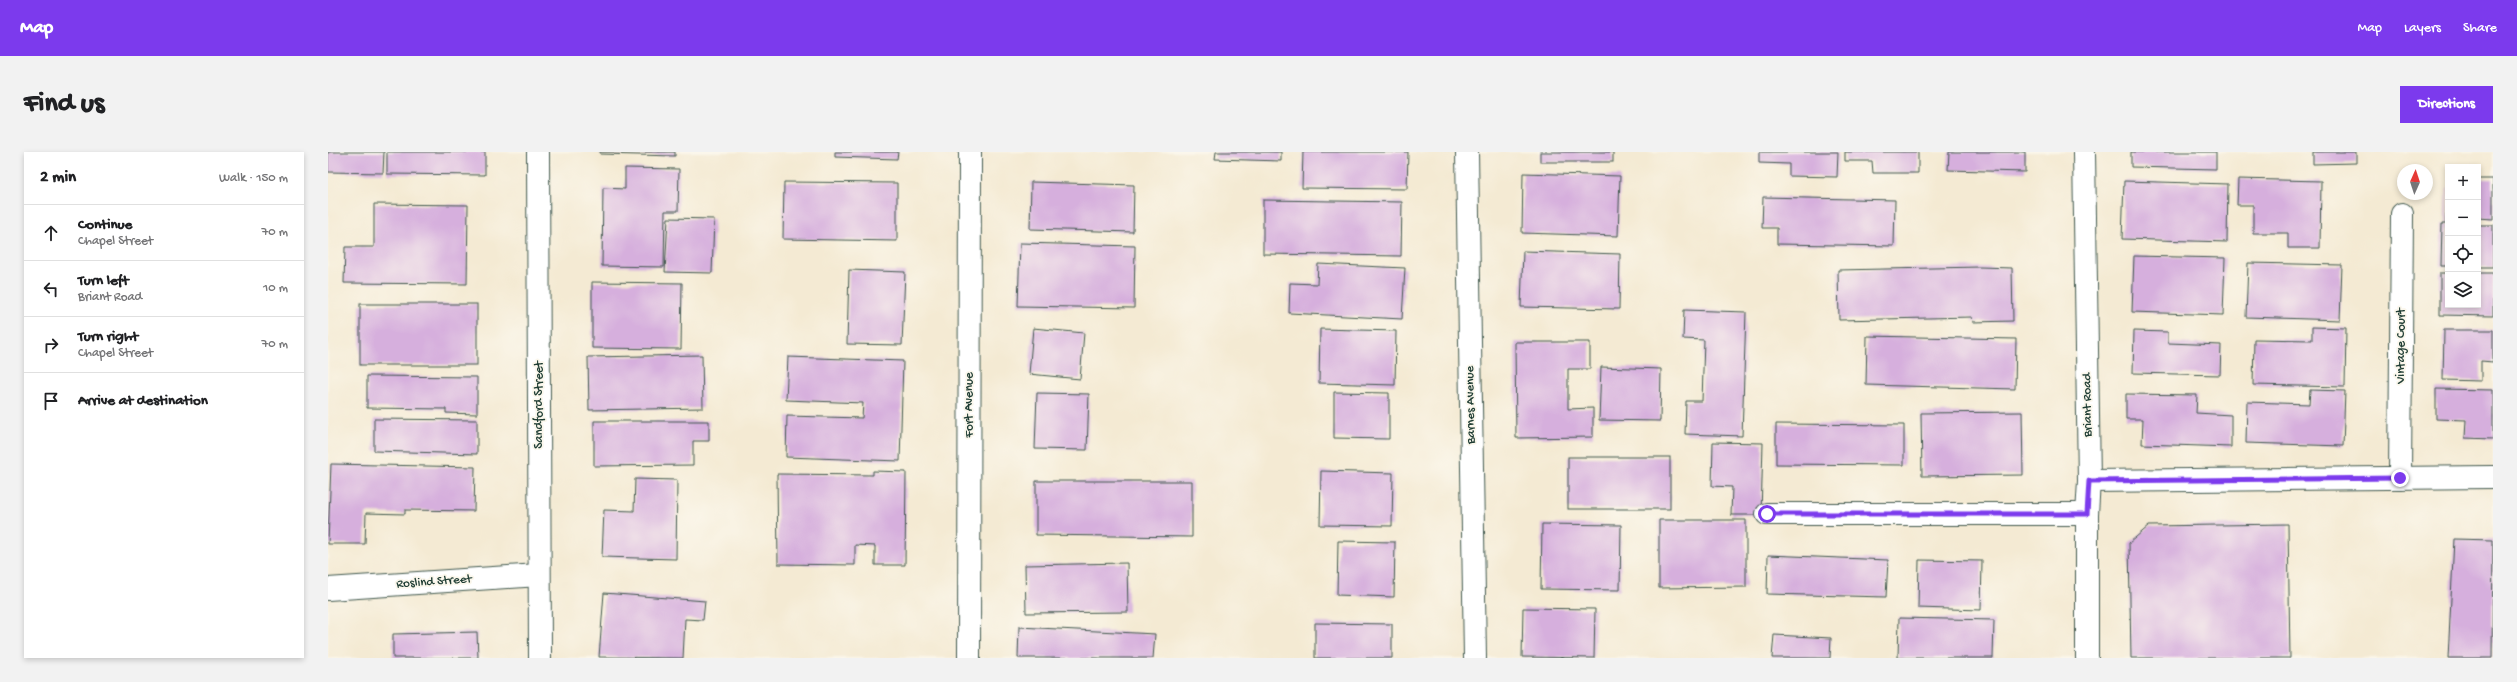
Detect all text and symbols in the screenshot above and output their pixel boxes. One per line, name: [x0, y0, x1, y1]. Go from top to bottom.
text: Map: [20, 17, 53, 40]
text: Map: [2358, 20, 2382, 37]
text: Layers: [2404, 20, 2441, 37]
text: Share: [2463, 20, 2497, 37]
button: Directions: [2400, 86, 2493, 123]
text: Find us: [24, 88, 104, 121]
north arrow: [2397, 164, 2433, 200]
map controls: [2445, 164, 2481, 308]
button: +: [2445, 164, 2481, 200]
text: 2 min: [40, 168, 76, 188]
text: Walk · 150 m: [219, 171, 288, 186]
button: −: [2445, 200, 2481, 236]
text: Continue: [78, 216, 132, 234]
icon: ahead: [40, 222, 62, 244]
text: 70 m: [262, 225, 288, 240]
text: Chapel Street: [78, 234, 153, 249]
button: locate: [2445, 236, 2481, 272]
text: Turn left: [78, 272, 129, 290]
button: layers: [2445, 272, 2481, 308]
icon: left: [40, 278, 62, 300]
text: 10 m: [263, 281, 288, 296]
text: Briant Road: [78, 290, 142, 305]
street label: Vintage Court: [2394, 306, 2409, 385]
text: Turn right: [78, 328, 138, 346]
icon: right: [40, 334, 62, 356]
text: 70 m: [262, 337, 288, 352]
text: Chapel Street: [78, 346, 153, 361]
street label: Sandford Street: [532, 359, 547, 449]
street label: Barnes Avenue: [1463, 365, 1479, 445]
street label: Briant Road: [2080, 371, 2096, 438]
street label: Fort Avenue: [962, 372, 977, 439]
icon: arrive: [40, 390, 62, 412]
text: Arrive at destination: [78, 392, 208, 410]
route end: [2391, 469, 2409, 487]
route start: [1758, 505, 1776, 523]
street label: Roslind Street: [396, 572, 474, 592]

